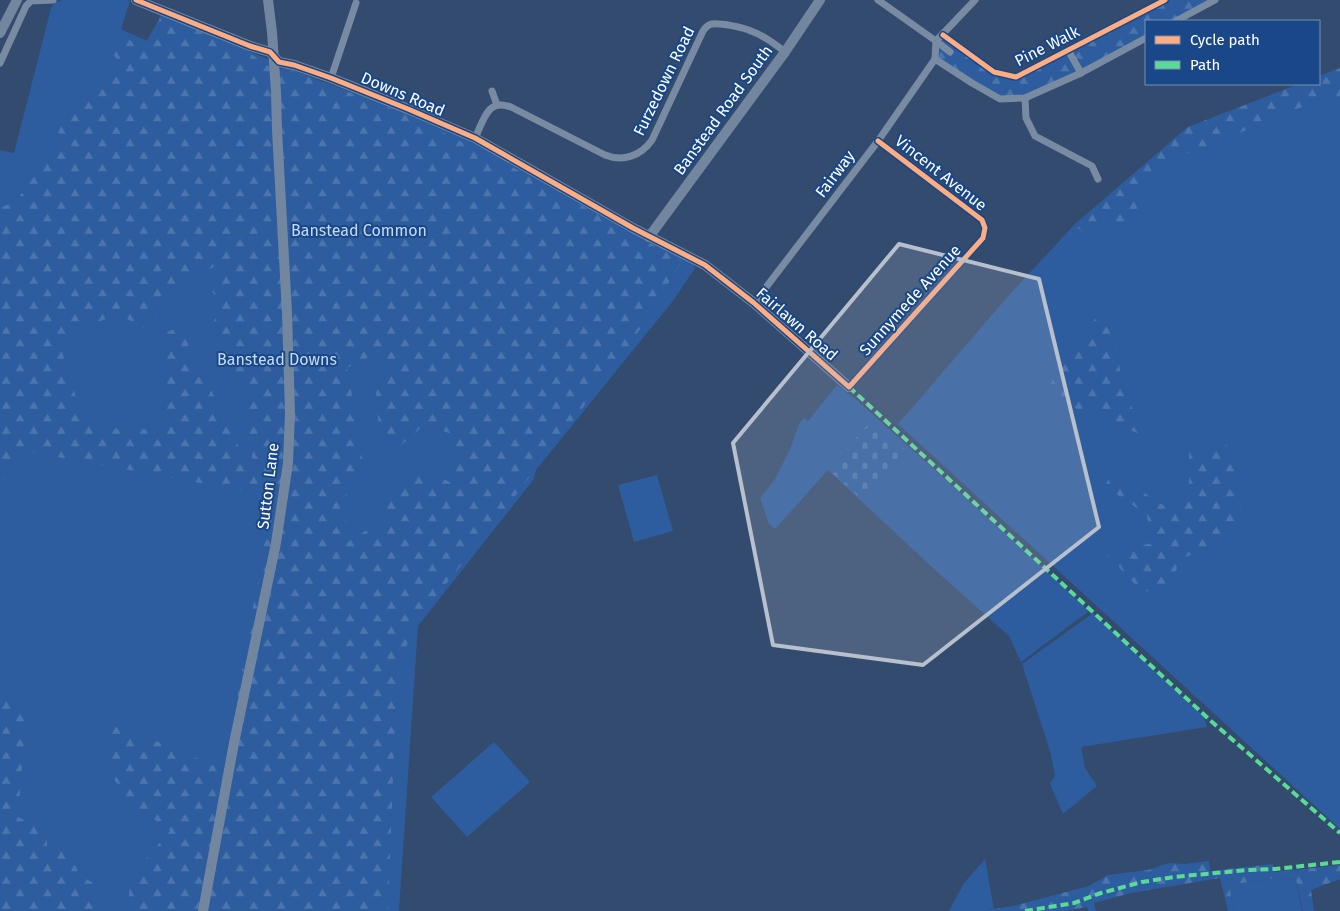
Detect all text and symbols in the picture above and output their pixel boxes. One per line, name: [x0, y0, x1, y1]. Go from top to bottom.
legend: [1145, 20, 1320, 85]
street label: Pine Walk: [1011, 21, 1083, 70]
street label: Furzedown Road: [629, 23, 699, 139]
text: Cycle path: [1190, 31, 1260, 49]
street label: Banstead Road South: [670, 41, 776, 179]
text: Path: [1190, 56, 1220, 74]
street label: Downs Road: [358, 68, 448, 120]
street label: Vincent Avenue: [891, 131, 991, 215]
street label: Fairway: [811, 147, 859, 201]
park label: Banstead Common: [291, 221, 427, 240]
street label: Sunnymede Avenue: [855, 241, 965, 359]
street label: Fairlawn Road: [752, 284, 842, 364]
park label: Banstead Downs: [217, 350, 337, 369]
street label: Sutton Lane: [253, 442, 283, 530]

